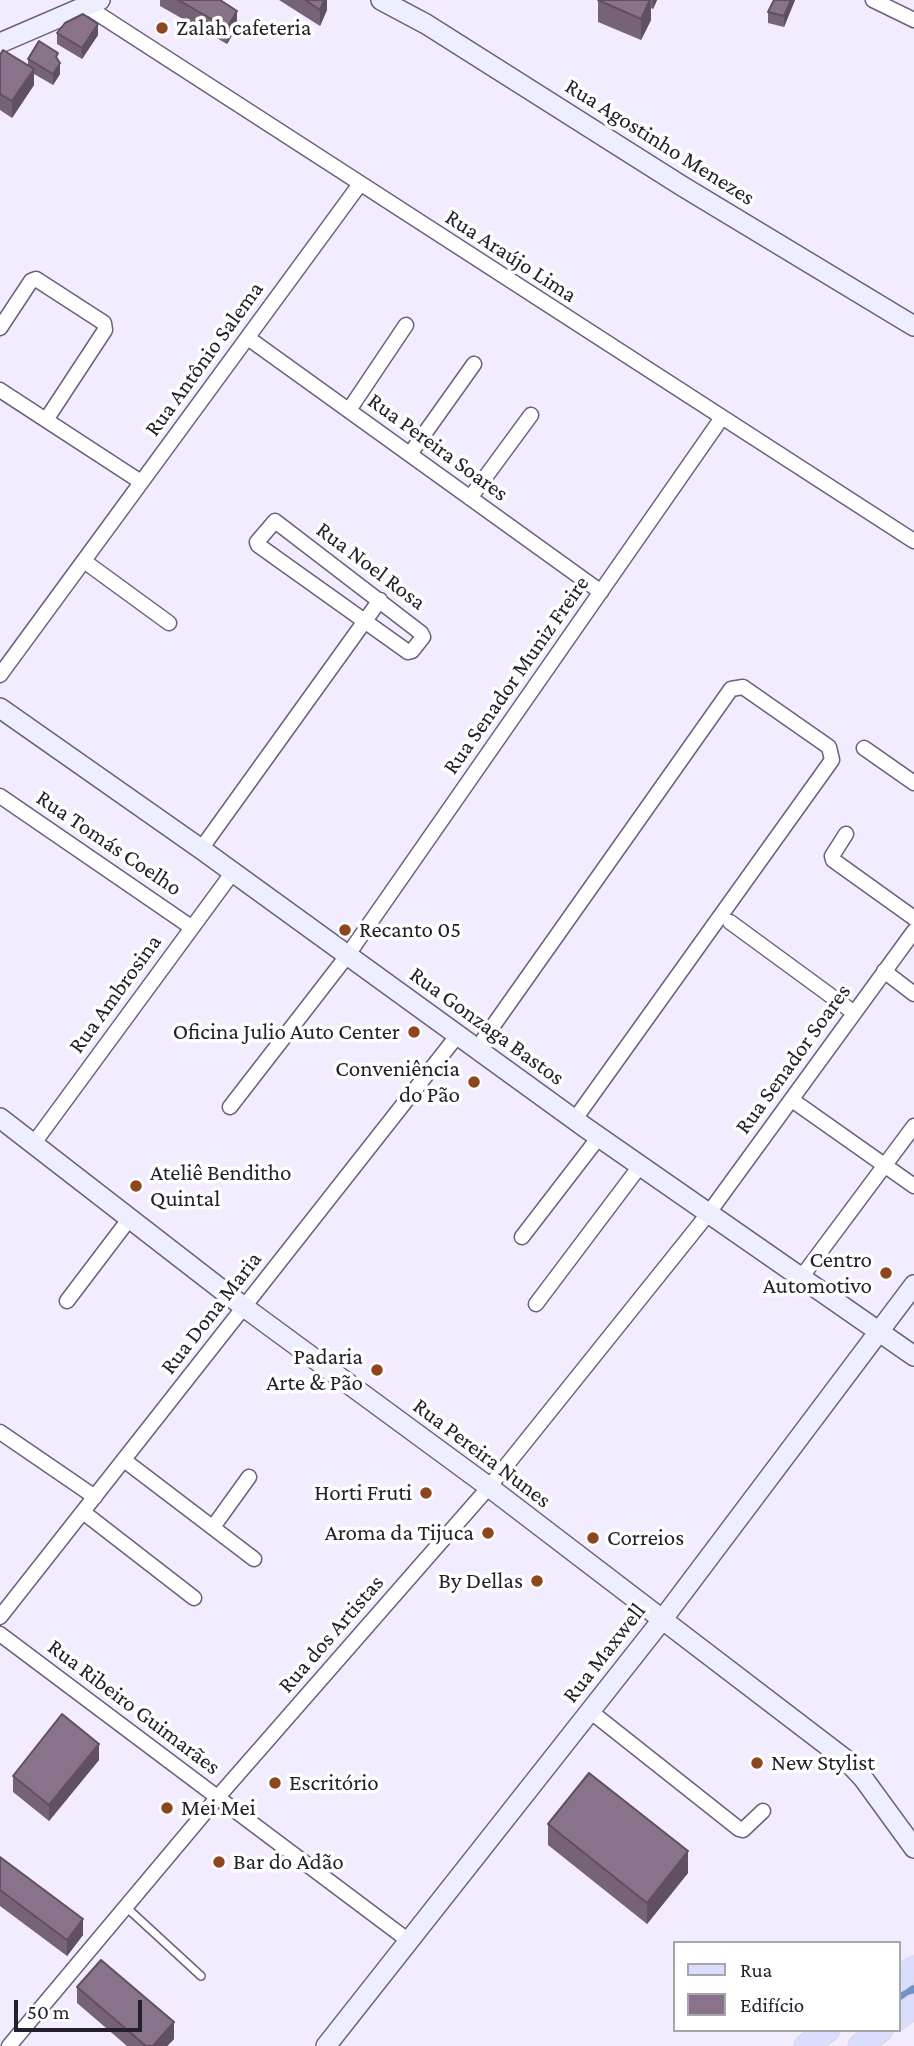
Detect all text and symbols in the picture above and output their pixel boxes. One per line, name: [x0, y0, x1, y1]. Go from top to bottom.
place label: Zalah cafeteria: [176, 14, 311, 42]
marker: Zalah cafeteria: [154, 20, 170, 36]
street label: Rua Agostinho Menezes: [560, 72, 760, 212]
street label: Rua Araújo Lima: [440, 203, 582, 309]
street label: Rua Antônio Salema: [139, 276, 269, 442]
street label: Rua Pereira Soares: [362, 387, 514, 507]
street label: Rua Noel Rosa: [311, 516, 431, 616]
street label: Rua Senador Muniz Freire: [437, 570, 595, 780]
street label: Rua Tomás Coelho: [31, 784, 187, 902]
place label: Recanto 05: [359, 916, 461, 944]
marker: Recanto 05: [337, 922, 353, 938]
street label: Rua Ambrosina: [63, 929, 167, 1059]
street label: Rua Gonzaga Bastos: [404, 961, 570, 1091]
street label: Rua Senador Soares: [729, 978, 857, 1140]
place label: Oficina Julio Auto Center: [173, 1018, 400, 1046]
marker: Oficina Julio Auto Center: [406, 1024, 422, 1040]
place label: Conveniência do Pão: [335, 1055, 460, 1109]
marker: Conveniência do Pão: [466, 1074, 482, 1090]
place label: Ateliê Benditho Quintal: [150, 1159, 291, 1213]
marker: Ateliê Benditho Quintal: [128, 1178, 144, 1194]
street label: Rua Dona Maria: [154, 1246, 268, 1380]
place label: Centro Automotivo: [763, 1246, 872, 1300]
marker: Centro Automotivo: [878, 1265, 894, 1281]
place label: Padaria Arte & Pão: [266, 1343, 363, 1397]
marker: Padaria Arte & Pão: [369, 1362, 385, 1378]
street label: Rua Pereira Nunes: [407, 1392, 557, 1514]
place label: Horti Fruti: [314, 1479, 412, 1507]
marker: Horti Fruti: [418, 1485, 434, 1501]
place label: Aroma da Tijuca: [325, 1519, 474, 1547]
place label: Correios: [607, 1524, 684, 1552]
marker: Aroma da Tijuca: [480, 1525, 496, 1541]
marker: Correios: [585, 1530, 601, 1546]
place label: By Dellas: [438, 1567, 523, 1595]
street label: Rua dos Artistas: [272, 1569, 390, 1699]
marker: By Dellas: [529, 1573, 545, 1589]
street label: Rua Maxwell: [557, 1598, 651, 1708]
street label: Rua Ribeiro Guimarães: [42, 1633, 226, 1781]
place label: New Stylist: [771, 1749, 875, 1777]
marker: New Stylist: [749, 1755, 765, 1771]
place label: Escritório: [289, 1769, 379, 1797]
marker: Escritório: [267, 1775, 283, 1791]
place label: Mei Mei: [181, 1794, 256, 1822]
marker: Mei Mei: [159, 1800, 175, 1816]
place label: Bar do Adão: [233, 1848, 344, 1876]
marker: Bar do Adão: [211, 1854, 227, 1870]
legend: [673, 1941, 900, 2032]
text: Rua: [740, 1958, 772, 1982]
scale bar: [18, 1986, 145, 2030]
text: Edifício: [740, 1993, 804, 2017]
text: 50 m: [27, 2000, 70, 2024]

